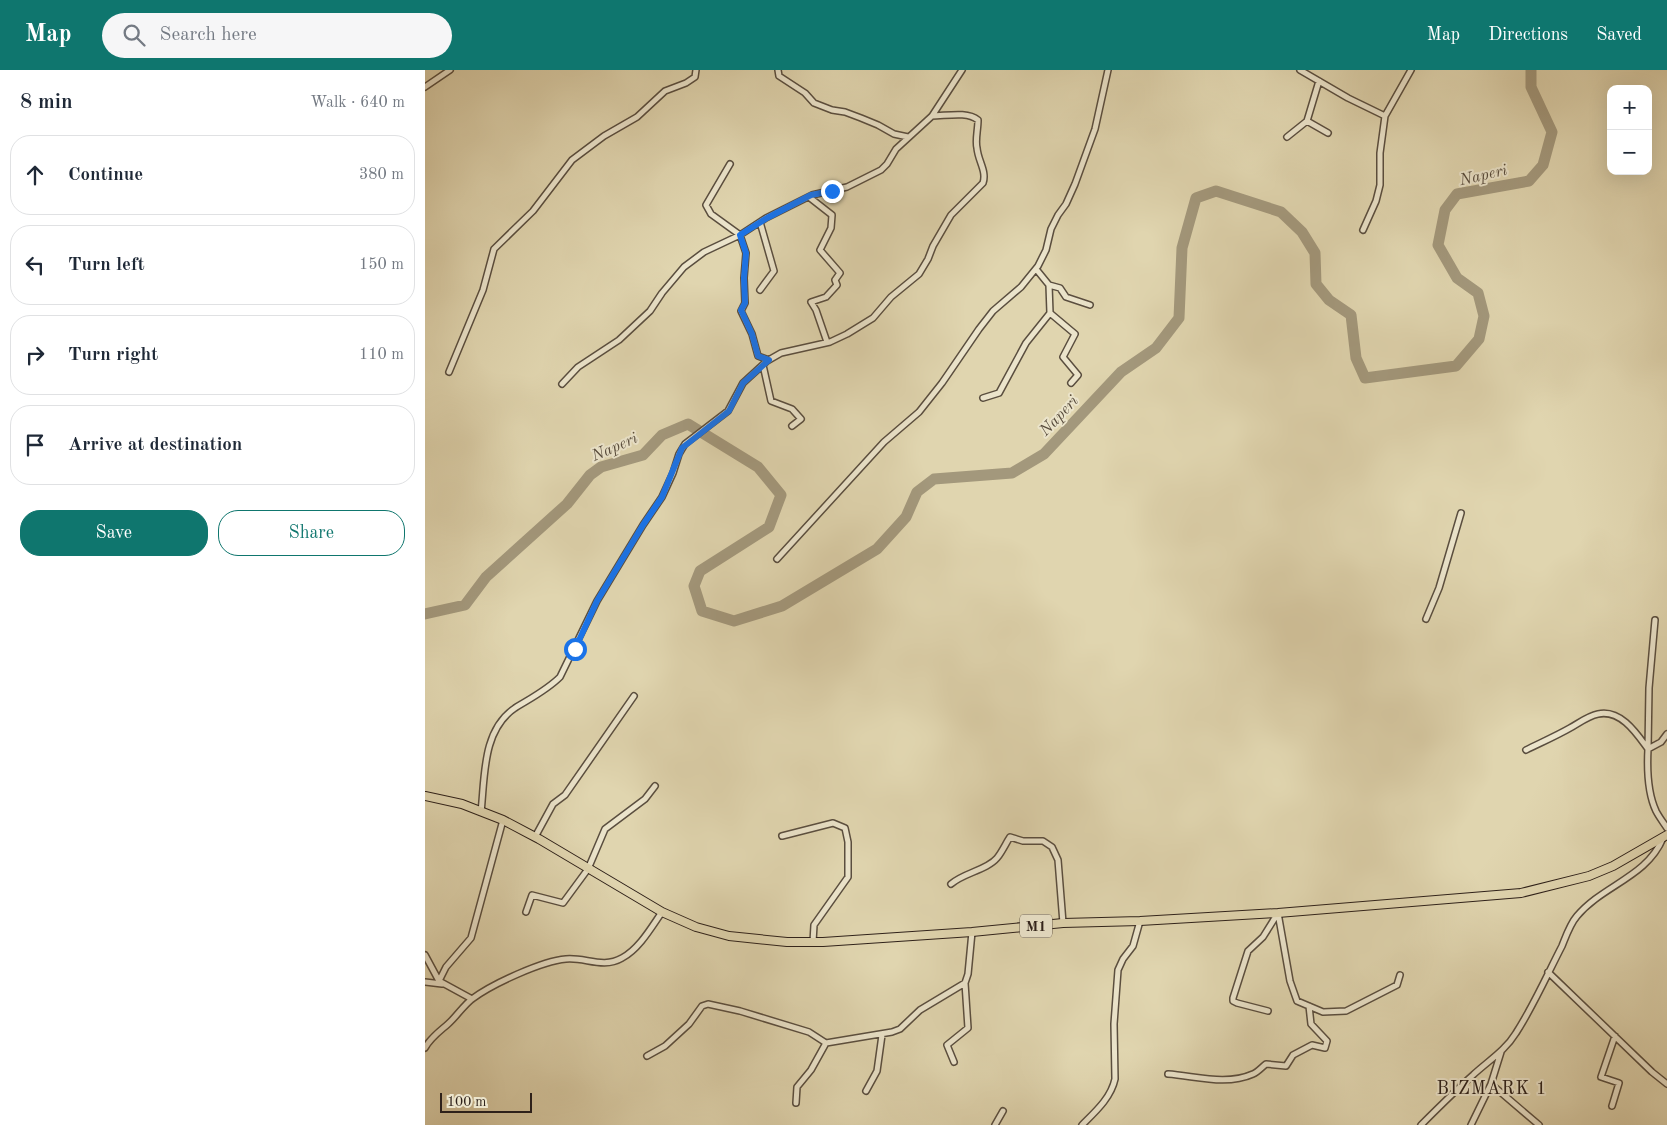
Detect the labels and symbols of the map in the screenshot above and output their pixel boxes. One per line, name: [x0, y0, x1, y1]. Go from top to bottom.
water label: Naperi: [1457, 163, 1510, 189]
route end: [821, 180, 844, 203]
water label: Naperi: [1036, 393, 1082, 440]
water label: Naperi: [588, 430, 641, 465]
route start: [564, 638, 587, 661]
road number: M1: [1020, 914, 1052, 938]
district label: BIZMARK 1: [1436, 1080, 1548, 1098]
scale bar: [440, 1090, 533, 1113]

